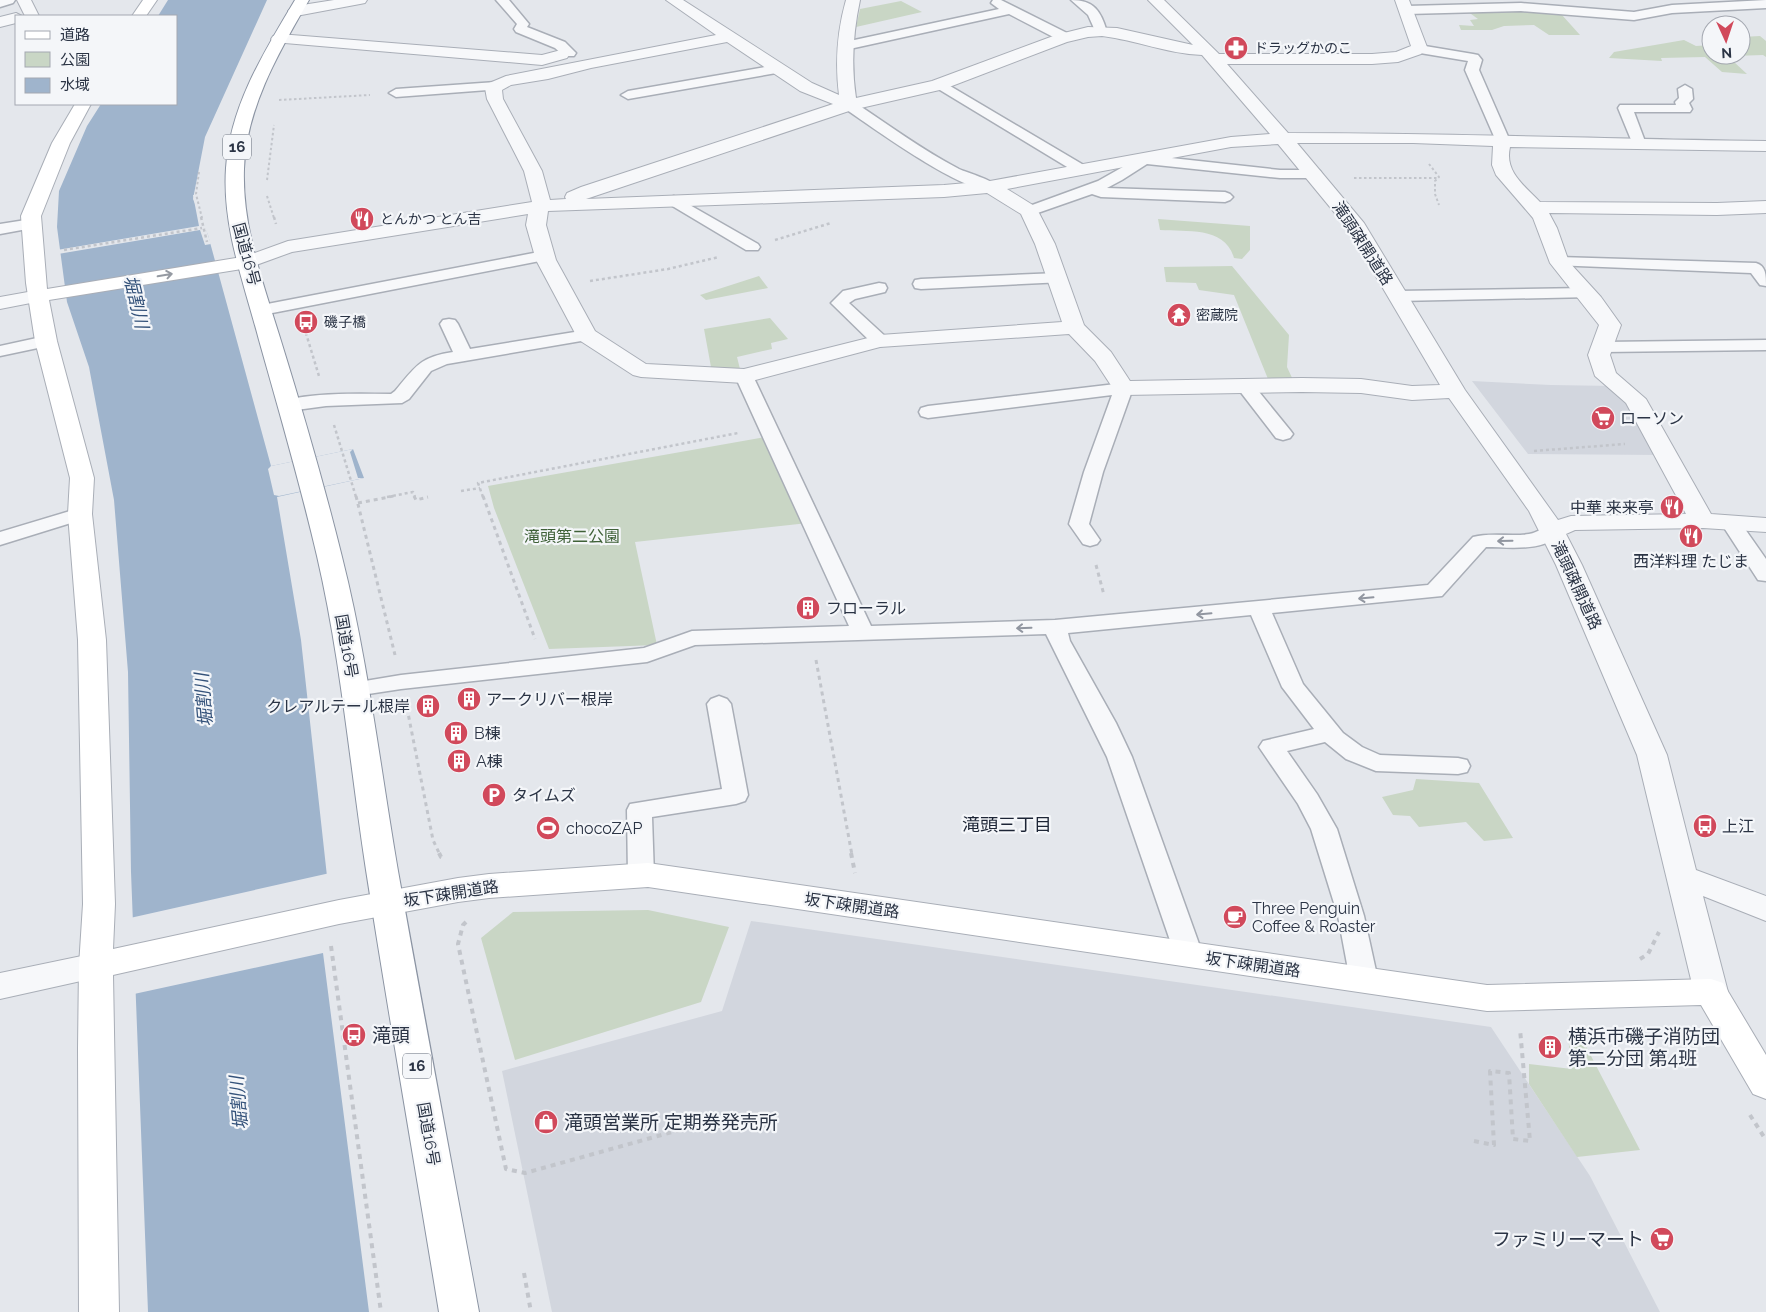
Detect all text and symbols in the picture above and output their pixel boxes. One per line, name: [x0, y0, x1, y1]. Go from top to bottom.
legend: [15, 15, 178, 105]
north arrow: [1701, 15, 1751, 65]
text: 道路: [60, 26, 90, 44]
pharmacy icon: ドラッグかのこ: [1223, 35, 1249, 61]
place label: ドラッグかのこ: [1254, 40, 1352, 56]
text: N: [1721, 45, 1732, 61]
text: 公園: [60, 51, 90, 69]
text: 水域: [60, 76, 90, 94]
road number: 16: [223, 134, 251, 160]
street label: 滝頭疎開道路: [1328, 198, 1397, 289]
restaurant icon: とんかつ とん吉: [349, 206, 375, 232]
place label: とんかつ とん吉: [380, 211, 482, 227]
street label: 国道16号: [229, 221, 264, 288]
one-way arrow: [157, 270, 173, 280]
water label: 堀割川: [120, 273, 153, 333]
temple icon: 密蔵院: [1166, 302, 1192, 328]
place label: 密蔵院: [1196, 307, 1238, 323]
bus stop icon: 磯子橋: [293, 309, 319, 335]
place label: 磯子橋: [324, 314, 366, 330]
supermarket icon: ローソン: [1590, 405, 1616, 431]
place label: ローソン: [1620, 409, 1684, 428]
restaurant icon: 中華 来来亭: [1659, 494, 1685, 520]
place label: 中華 来来亭: [1570, 498, 1654, 517]
restaurant icon: 西洋料理 たじま: [1678, 523, 1704, 549]
park label: 滝頭第二公園: [524, 527, 620, 546]
one-way arrow: [1498, 536, 1514, 545]
street label: 滝頭疎開道路: [1548, 538, 1605, 633]
place label: 西洋料理 たじま: [1633, 552, 1749, 571]
one-way arrow: [1358, 593, 1374, 603]
building icon: フローラル: [795, 595, 821, 621]
place label: フローラル: [826, 599, 906, 618]
one-way arrow: [1196, 609, 1212, 619]
street label: 国道16号: [332, 613, 361, 679]
one-way arrow: [1017, 624, 1033, 633]
water label: 堀割川: [191, 670, 216, 728]
building icon: アークリバー根岸: [456, 686, 482, 712]
place label: アークリバー根岸: [486, 690, 613, 709]
building icon: クレアルテール根岸: [415, 693, 441, 719]
place label: クレアルテール根岸: [266, 697, 410, 716]
building icon: B棟: [443, 720, 469, 746]
place label: B棟: [474, 724, 501, 743]
building icon: A棟: [446, 748, 472, 774]
place label: A棟: [476, 752, 503, 771]
parking icon: タイムズ: [481, 782, 507, 808]
place label: タイムズ: [512, 786, 576, 805]
bus stop icon: 上江: [1692, 813, 1718, 839]
district label: 滝頭三丁目: [962, 814, 1052, 835]
sports icon: chocoZAP: [535, 815, 561, 841]
place label: 上江: [1722, 817, 1754, 836]
place label: chocoZAP: [566, 819, 642, 838]
street label: 坂下疎開道路: [402, 877, 500, 910]
street label: 坂下疎開道路: [803, 889, 901, 922]
place label: Three Penguin Coffee & Roaster: [1252, 899, 1376, 936]
cafe icon: Three Penguin Coffee & Roaster: [1222, 904, 1248, 930]
street label: 坂下疎開道路: [1204, 948, 1302, 981]
bus stop icon: 滝頭: [341, 1022, 367, 1048]
place label: 滝頭: [372, 1024, 410, 1046]
place label: 横浜市磯子消防団 第二分団 第4班: [1568, 1025, 1720, 1069]
building icon: 横浜市磯子消防団 第二分団 第4班: [1537, 1034, 1563, 1060]
road number: 16: [403, 1054, 431, 1078]
water label: 堀割川: [226, 1073, 251, 1131]
street label: 国道16号: [414, 1101, 443, 1167]
shop icon: 滝頭営業所 定期券発売所: [533, 1109, 559, 1135]
place label: 滝頭営業所 定期券発売所: [564, 1111, 778, 1133]
supermarket icon: ファミリーマート: [1649, 1226, 1675, 1252]
place label: ファミリーマート: [1492, 1228, 1644, 1250]

